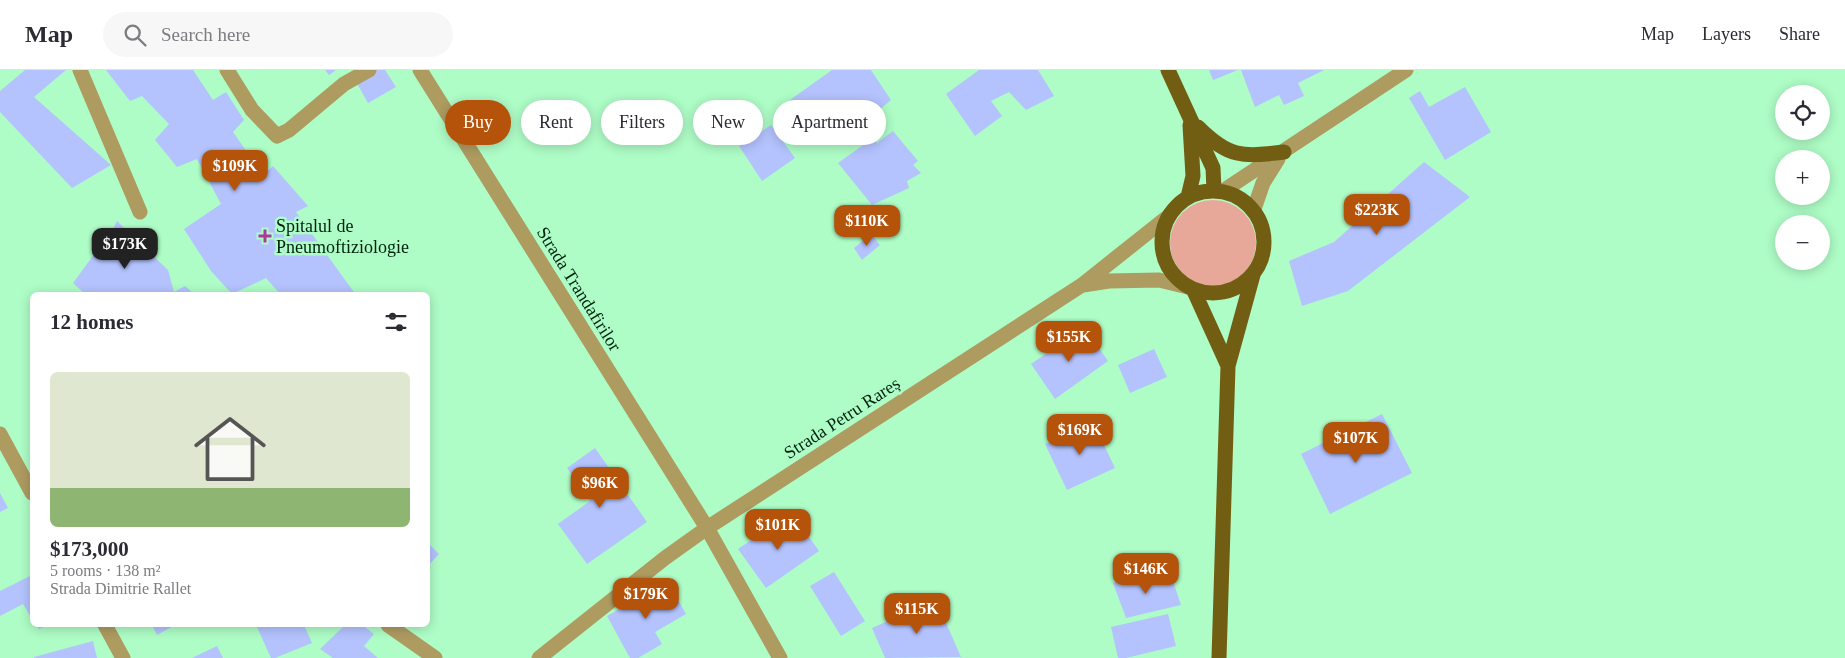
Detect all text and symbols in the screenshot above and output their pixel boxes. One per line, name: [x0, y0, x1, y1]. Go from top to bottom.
search box: [103, 12, 453, 57]
text: Map: [25, 21, 73, 47]
icon: search: [121, 21, 149, 49]
text: Search here: [161, 24, 250, 45]
text: Map: [1641, 24, 1674, 44]
text: Layers: [1702, 24, 1751, 44]
text: Share: [1779, 24, 1820, 44]
map controls: [1775, 85, 1830, 270]
button: locate: [1775, 85, 1830, 140]
chip: Buy: [445, 100, 511, 145]
chip: Rent: [521, 100, 591, 145]
chip: Filters: [601, 100, 683, 145]
chip: New: [693, 100, 763, 145]
chip: Apartment: [773, 100, 886, 145]
pin: $109K: [200, 150, 270, 192]
button: +: [1775, 150, 1830, 205]
text: $109K: [213, 157, 257, 174]
pin: $223K: [1342, 194, 1412, 236]
text: $223K: [1355, 201, 1399, 218]
pin: $110K: [832, 204, 902, 247]
text: $110K: [845, 212, 889, 229]
button: −: [1775, 215, 1830, 270]
place label: Spitalul de Pneumoftiziologie: [276, 216, 409, 257]
street label: Strada Trandafirilor: [533, 223, 625, 355]
pin: $173K: [90, 228, 160, 270]
marker: Spitalul de Pneumoftiziologie: [258, 229, 272, 243]
text: $173K: [103, 235, 147, 252]
icon: filters: [382, 308, 410, 336]
text: 12 homes: [50, 310, 133, 334]
pin: $155K: [1034, 320, 1104, 363]
text: $155K: [1047, 328, 1091, 345]
street label: Strada Petru Rareș: [780, 373, 904, 463]
icon: home: [185, 404, 275, 494]
pin: $169K: [1045, 414, 1115, 456]
text: $169K: [1058, 421, 1102, 438]
pin: $107K: [1321, 422, 1391, 464]
text: $107K: [1334, 429, 1378, 446]
pin: $96K: [570, 466, 630, 509]
text: $96K: [582, 474, 618, 491]
pin: $101K: [743, 508, 813, 551]
text: $101K: [756, 516, 800, 533]
text: $173,000: [50, 537, 129, 561]
pin: $146K: [1111, 552, 1181, 595]
text: $146K: [1124, 560, 1168, 577]
text: 5 rooms · 138 m²: [50, 562, 161, 579]
pin: $179K: [611, 578, 681, 620]
text: Strada Dimitrie Rallet: [50, 580, 191, 597]
text: $179K: [624, 585, 668, 602]
pin: $115K: [882, 592, 952, 635]
text: $115K: [895, 600, 939, 617]

